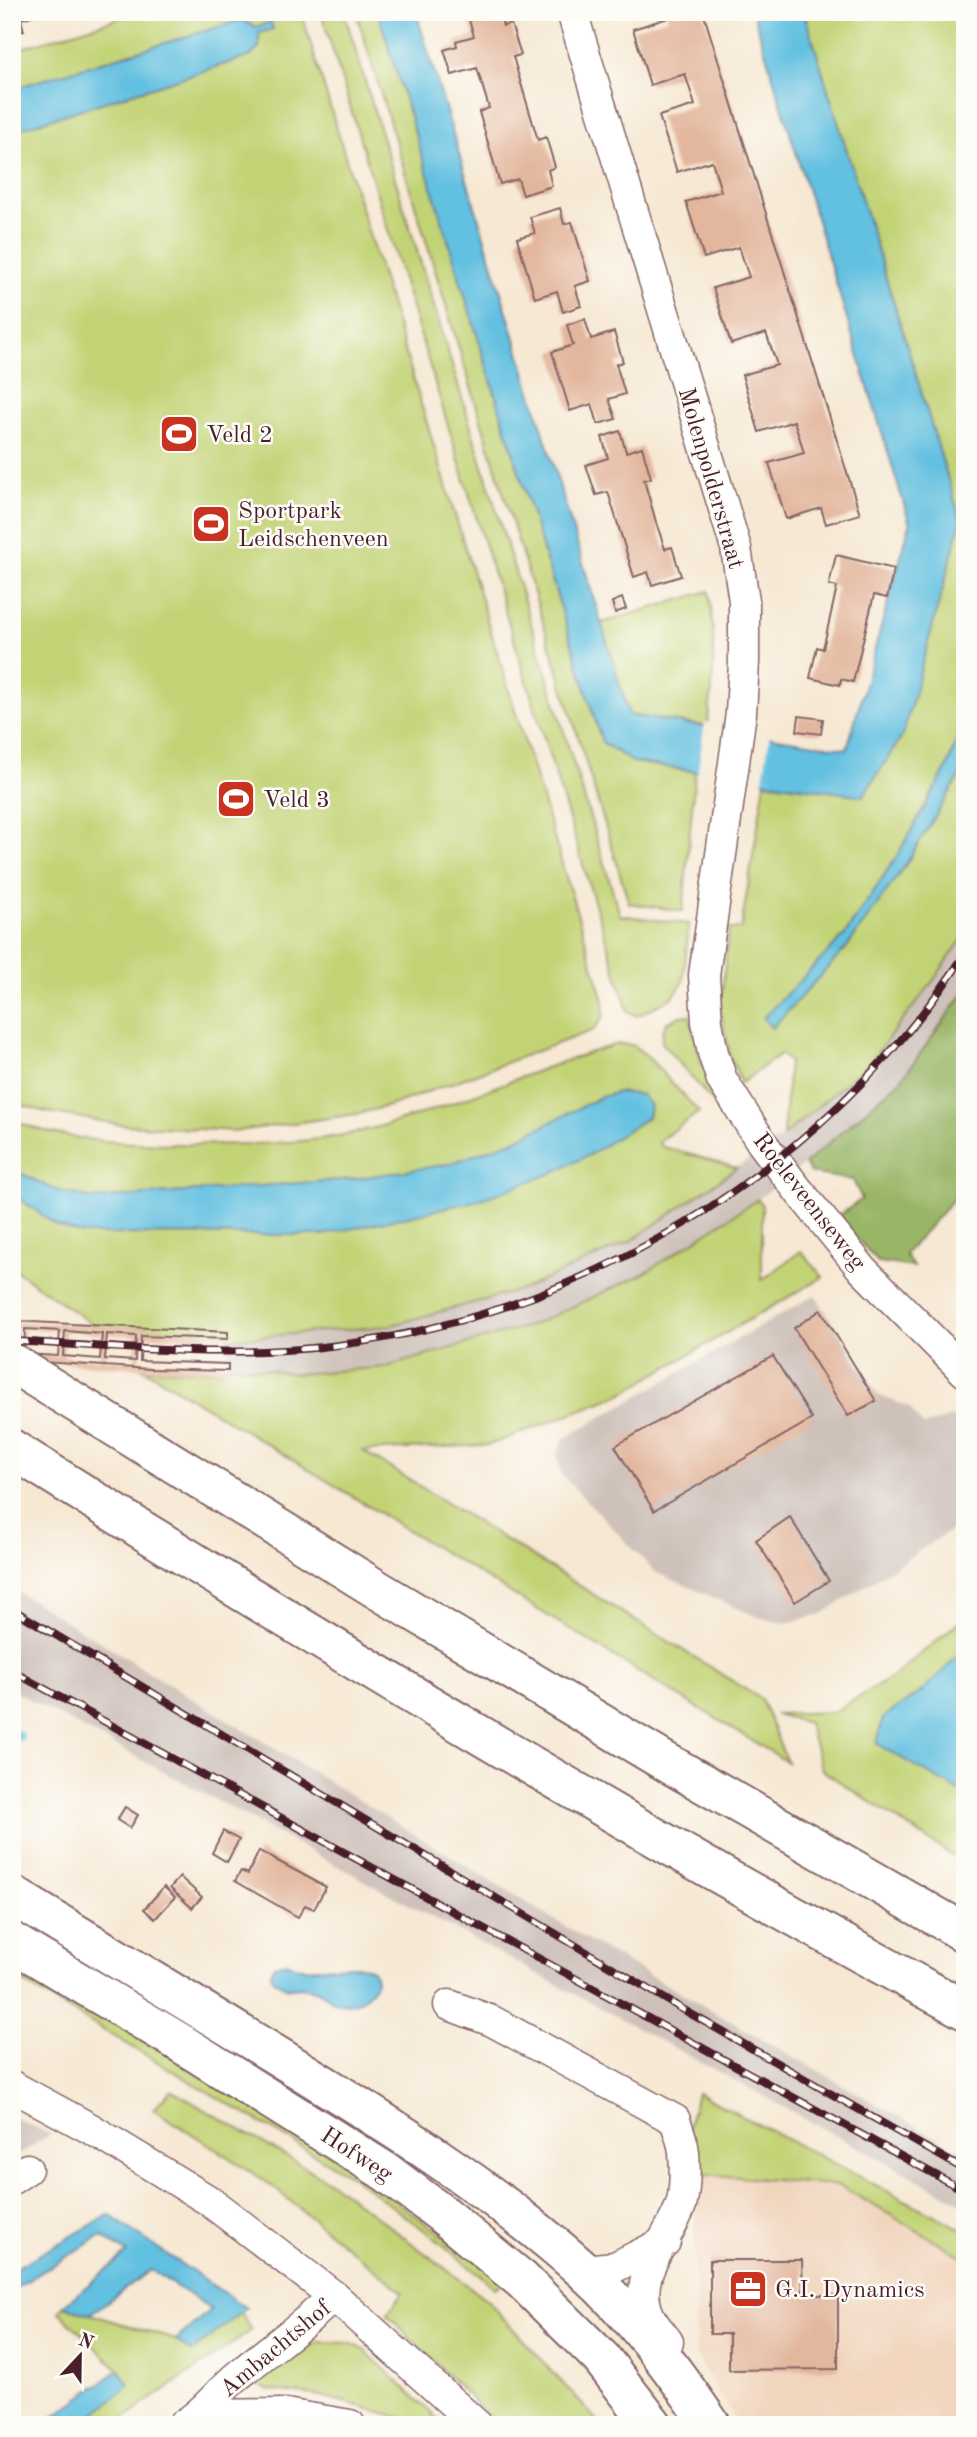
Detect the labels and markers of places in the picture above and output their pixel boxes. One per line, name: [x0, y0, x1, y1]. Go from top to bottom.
sports icon: Veld 2: [158, 413, 200, 455]
place label: Veld 2: [206, 424, 273, 448]
place label: Sportpark Leidschenveen: [238, 500, 389, 552]
sports icon: Sportpark Leidschenveen: [190, 503, 232, 545]
sports icon: Veld 3: [215, 778, 257, 820]
place label: Veld 3: [263, 789, 330, 813]
office icon: G.I. Dynamics: [727, 2268, 769, 2310]
place label: G.I. Dynamics: [775, 2279, 925, 2303]

